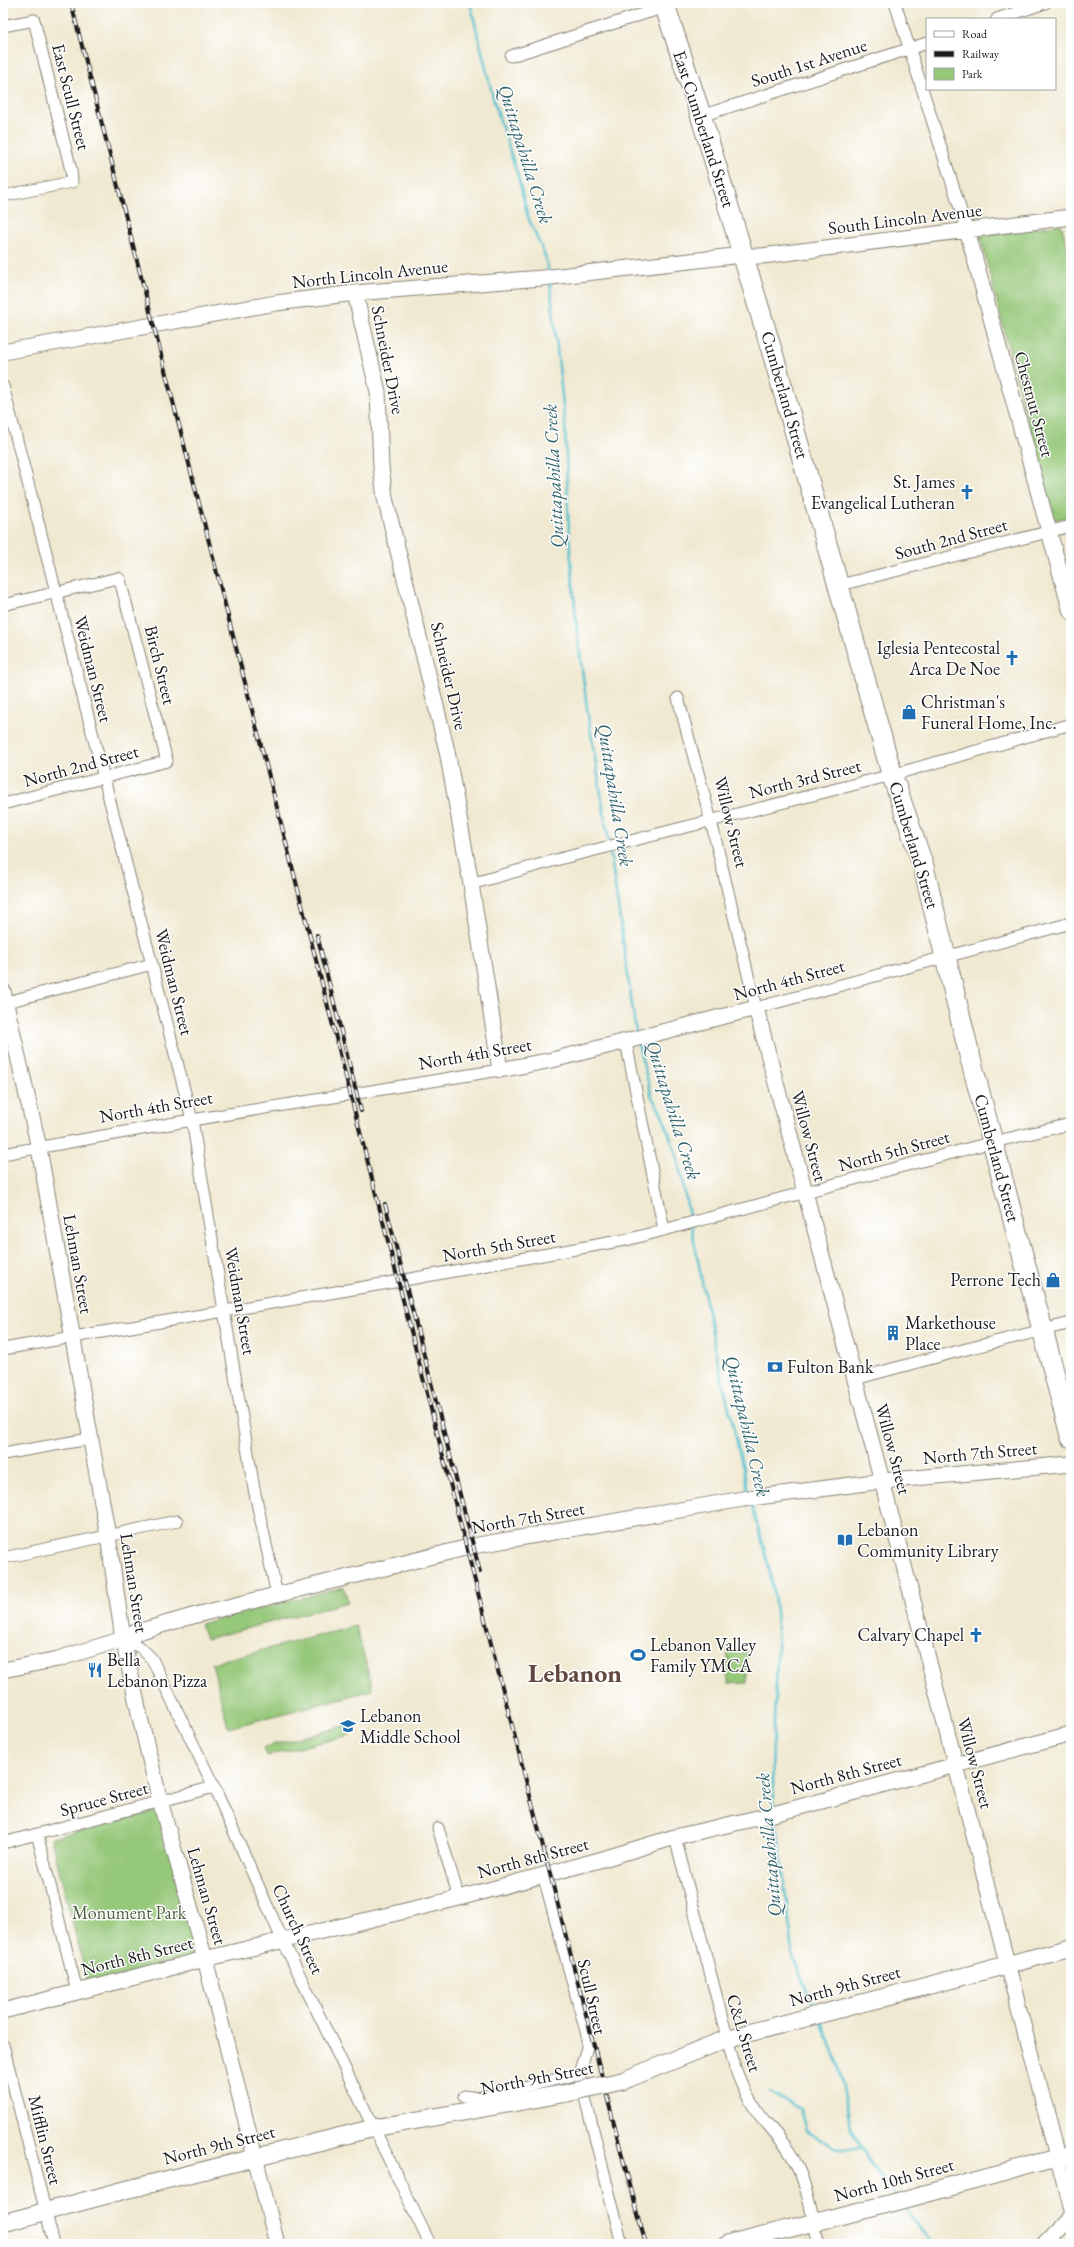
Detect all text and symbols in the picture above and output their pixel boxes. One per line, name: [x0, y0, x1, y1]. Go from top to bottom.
legend: [926, 18, 1056, 90]
text: Road: [962, 26, 988, 42]
street label: South 1st Avenue: [748, 33, 870, 92]
street label: East Scull Street: [47, 41, 96, 153]
text: Railway: [962, 46, 1000, 62]
street label: East Cumberland Street: [668, 47, 741, 211]
text: Park: [962, 66, 983, 82]
water label: Quittapahilla Creek: [492, 81, 559, 227]
street label: South Lincoln Avenue: [827, 198, 983, 239]
street label: North Lincoln Avenue: [291, 254, 449, 293]
street label: Schneider Drive: [367, 304, 410, 416]
street label: Cumberland Street: [756, 328, 815, 462]
street label: Chestnut Street: [1009, 349, 1060, 459]
water label: Quittapahilla Creek: [537, 403, 570, 549]
place label: St. James Evangelical Lutheran: [811, 470, 955, 514]
church icon: St. James Evangelical Lutheran: [958, 483, 976, 501]
street label: South 2nd Street: [892, 512, 1010, 565]
street label: Weidman Street: [69, 613, 118, 725]
street label: Schneider Drive: [426, 620, 473, 732]
street label: Birch Street: [140, 623, 181, 707]
place label: Iglesia Pentecostal Arca De Noe: [877, 636, 1000, 680]
church icon: Iglesia Pentecostal Arca De Noe: [1003, 649, 1021, 667]
place label: Christman's Funeral Home, Inc.: [921, 690, 1057, 734]
shop icon: Christman's Funeral Home, Inc.: [900, 703, 918, 721]
water label: Quittapahilla Creek: [592, 722, 639, 869]
street label: North 2nd Street: [21, 739, 141, 792]
street label: North 3rd Street: [746, 753, 864, 804]
street label: Willow Street: [709, 774, 754, 870]
street label: Cumberland Street: [884, 778, 945, 912]
street label: Weidman Street: [150, 926, 199, 1038]
street label: North 4th Street: [731, 954, 847, 1005]
street label: North 4th Street: [417, 1032, 534, 1075]
water label: Quittapahilla Creek: [640, 1037, 707, 1183]
street label: North 4th Street: [98, 1085, 215, 1128]
street label: Willow Street: [786, 1088, 833, 1184]
street label: Cumberland Street: [969, 1091, 1026, 1225]
street label: North 5th Street: [836, 1125, 952, 1176]
street label: Lehman Street: [58, 1212, 99, 1316]
street label: North 5th Street: [441, 1224, 558, 1267]
street label: Weidman Street: [220, 1245, 261, 1357]
place label: Perrone Tech: [950, 1268, 1041, 1291]
shop icon: Perrone Tech: [1044, 1271, 1062, 1289]
place label: Markethouse Place: [905, 1311, 996, 1355]
building icon: Markethouse Place: [884, 1324, 902, 1342]
water label: Quittapahilla Creek: [719, 1353, 776, 1500]
place label: Fulton Bank: [787, 1355, 874, 1378]
bank icon: Fulton Bank: [766, 1358, 784, 1376]
street label: Willow Street: [870, 1401, 917, 1497]
street label: North 7th Street: [922, 1436, 1038, 1469]
street label: North 7th Street: [470, 1496, 587, 1539]
place label: Lebanon Community Library: [857, 1518, 999, 1562]
street label: Lehman Street: [115, 1531, 154, 1635]
library icon: Lebanon Community Library: [836, 1531, 854, 1549]
place label: Calvary Chapel: [858, 1623, 964, 1646]
church icon: Calvary Chapel: [967, 1626, 985, 1644]
place label: Lebanon Valley Family YMCA: [650, 1633, 756, 1677]
sports icon: Lebanon Valley Family YMCA: [629, 1646, 647, 1664]
place label: Bella Lebanon Pizza: [107, 1648, 208, 1692]
district label: Lebanon: [528, 1656, 622, 1690]
restaurant icon: Bella Lebanon Pizza: [86, 1661, 104, 1679]
place label: Lebanon Middle School: [360, 1704, 461, 1748]
street label: Willow Street: [952, 1715, 999, 1811]
school or university icon: Lebanon Middle School: [339, 1717, 357, 1735]
street label: North 8th Street: [788, 1748, 904, 1799]
water label: Quittapahilla Creek: [750, 1772, 787, 1918]
street label: Spruce Street: [57, 1776, 151, 1821]
street label: North 8th Street: [475, 1832, 591, 1883]
street label: Lehman Street: [183, 1844, 233, 1948]
street label: Church Street: [267, 1880, 330, 1978]
park label: Monument Park: [72, 1901, 187, 1924]
street label: North 8th Street: [79, 1930, 195, 1981]
street label: Scull Street: [573, 1957, 612, 2037]
street label: North 9th Street: [787, 1960, 903, 2011]
street label: C&L Street: [722, 1991, 767, 2075]
street label: North 9th Street: [479, 2055, 596, 2100]
street label: Mifflin Street: [23, 2093, 68, 2187]
street label: North 9th Street: [161, 2119, 277, 2170]
street label: North 10th Street: [831, 2152, 957, 2207]

